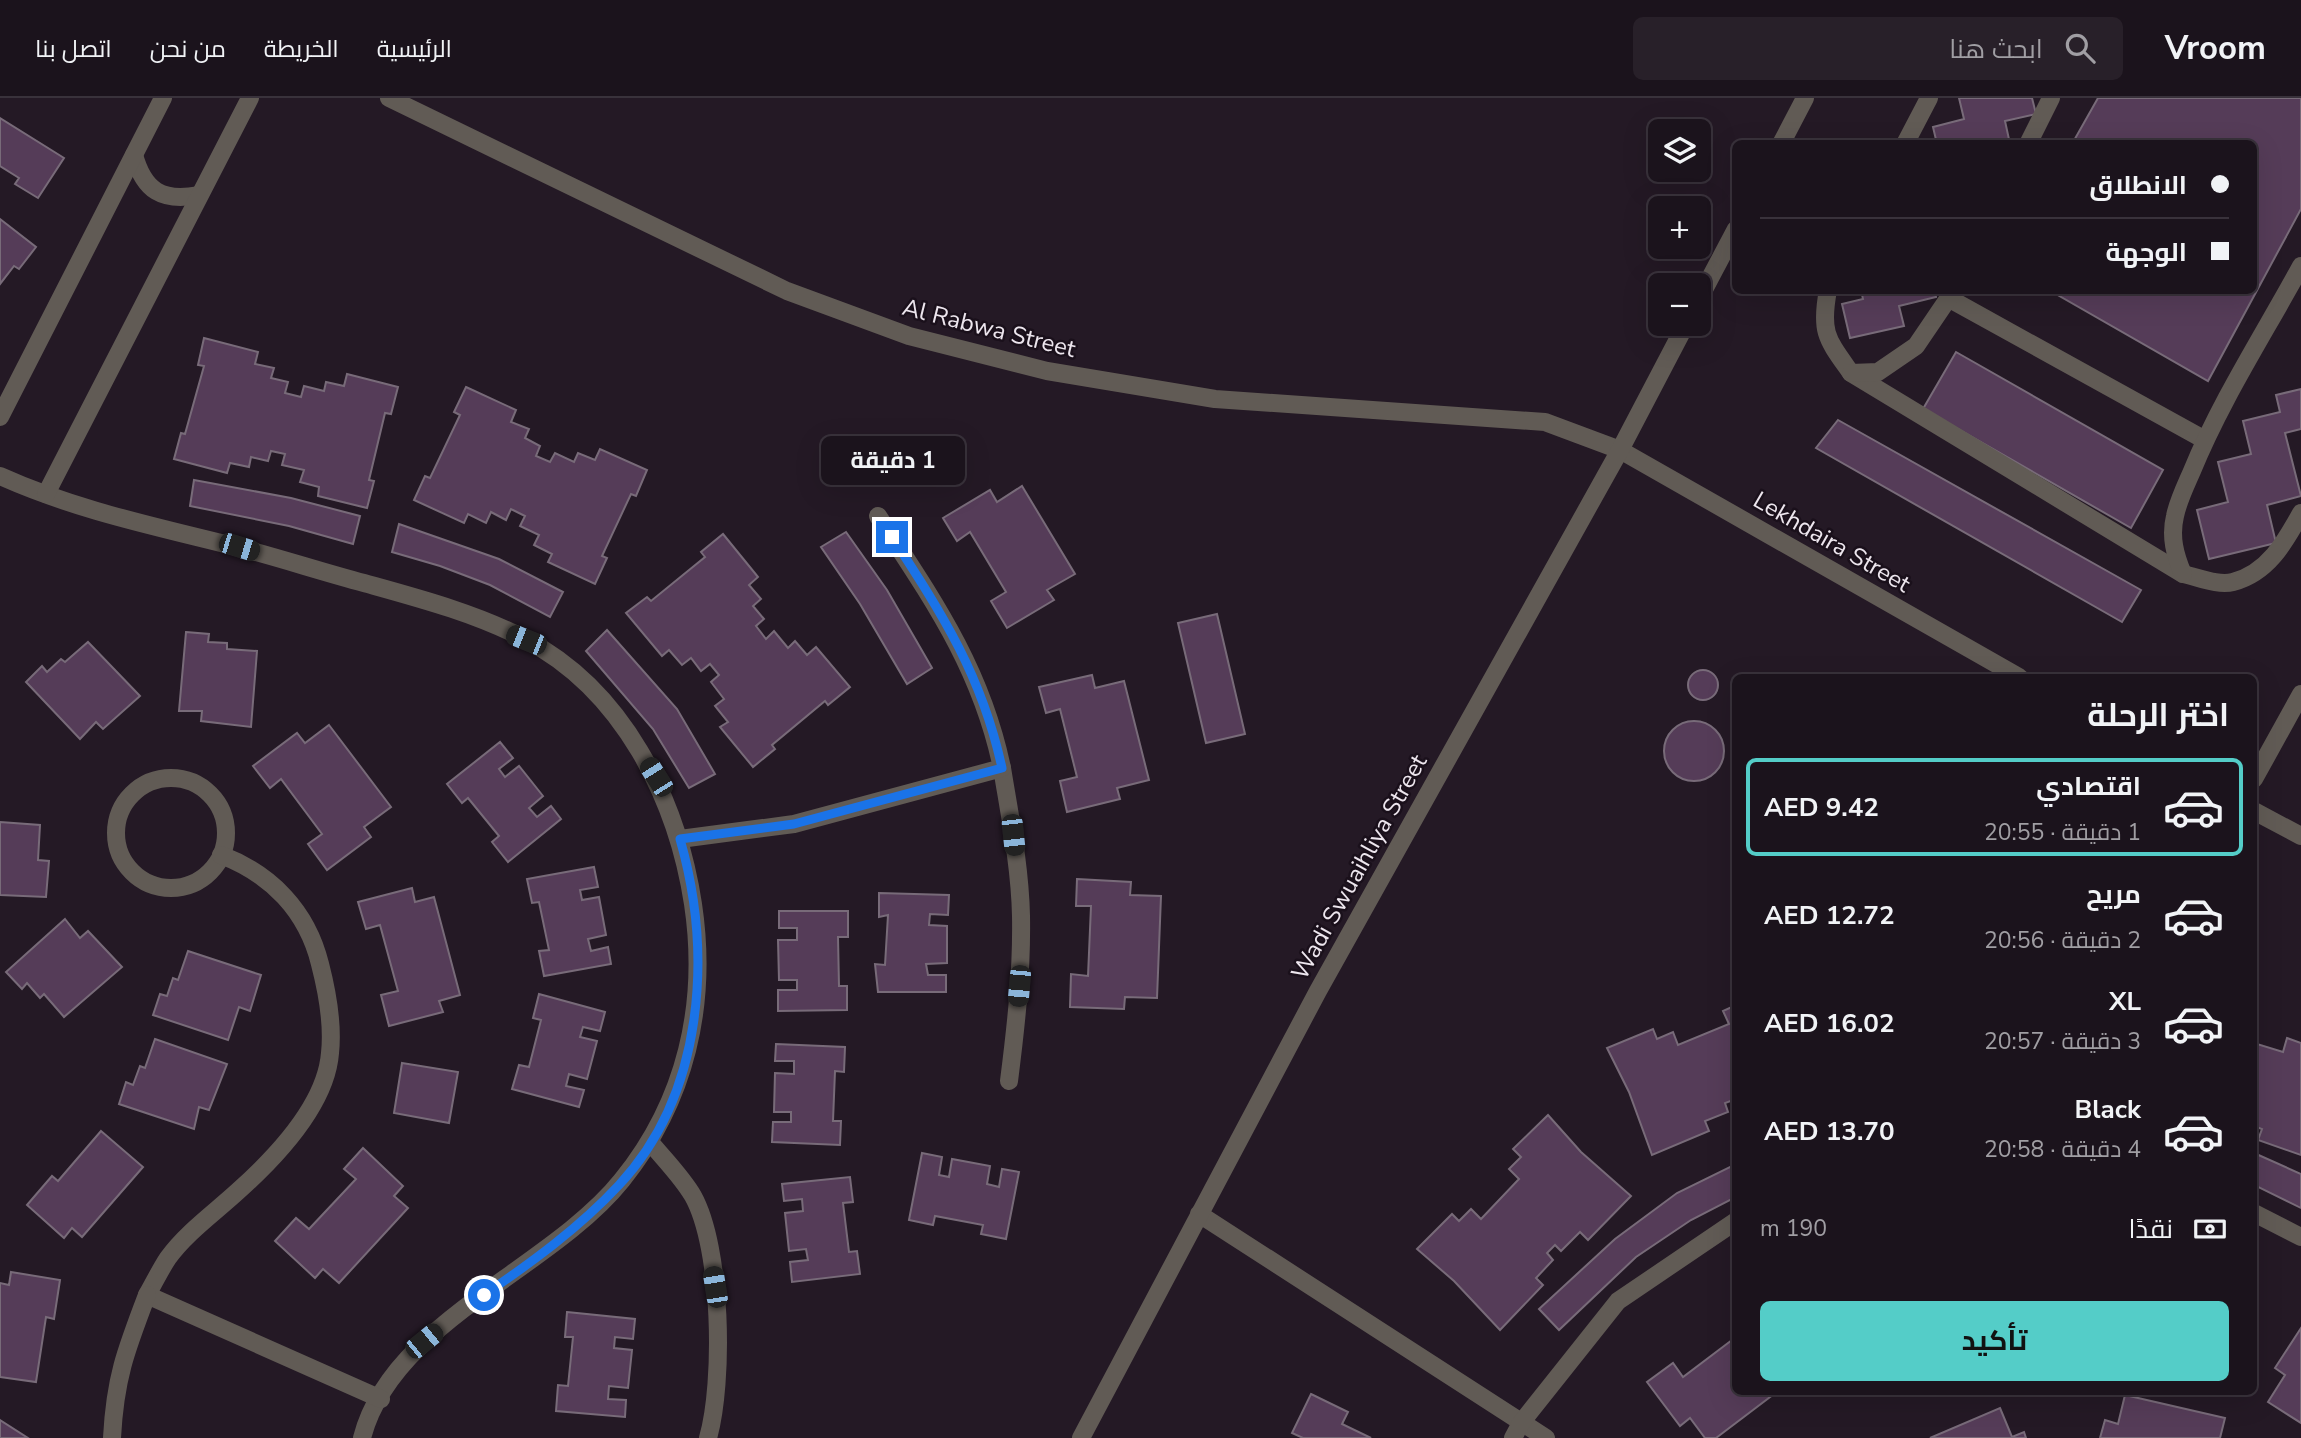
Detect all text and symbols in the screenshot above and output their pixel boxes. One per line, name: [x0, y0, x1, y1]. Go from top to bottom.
search box: [1633, 17, 2123, 80]
text: Vroom: [2165, 26, 2266, 71]
icon: search: [2061, 29, 2099, 67]
text: ابحث هنا: [1949, 32, 2043, 67]
text: اتصل بنا: [35, 33, 112, 65]
text: من نحن: [150, 33, 226, 65]
text: الخريطة: [264, 33, 339, 65]
text: الرئيسية: [377, 33, 452, 65]
map controls: [1648, 119, 1711, 336]
button: layers: [1648, 119, 1711, 182]
text: الانطلاق: [2089, 168, 2187, 203]
button: +: [1648, 196, 1711, 259]
text: الوجهة: [2106, 235, 2187, 270]
button: −: [1648, 273, 1711, 336]
street label: Al Rabwa Street: [899, 291, 1080, 365]
callout: 1 دقيقة: [820, 436, 964, 484]
text: 1 دقيقة: [850, 445, 936, 476]
street label: Lekhdaira Street: [1748, 484, 1917, 600]
route end: [876, 521, 908, 553]
car: [216, 531, 263, 563]
car: [503, 622, 550, 658]
text: اختر الرحلة: [2087, 694, 2229, 737]
street label: Wadi Swuaihliya Street: [1284, 748, 1435, 985]
car: [636, 754, 677, 800]
text: اقتصادي: [2036, 769, 2141, 804]
icon: car: [2162, 776, 2225, 839]
text: AED 9.42: [1764, 790, 1879, 825]
car: [1001, 813, 1026, 857]
text: 1 دقيقة · 20:55: [1984, 817, 2141, 848]
text: مريح: [2086, 877, 2141, 912]
icon: car: [2162, 884, 2225, 947]
text: AED 12.72: [1764, 898, 1895, 933]
text: 2 دقيقة · 20:56: [1984, 925, 2141, 956]
car: [1007, 964, 1032, 1008]
text: XL: [2109, 984, 2141, 1019]
icon: car: [2162, 992, 2225, 1055]
text: AED 16.02: [1764, 1006, 1895, 1041]
text: 3 دقيقة · 20:57: [1984, 1026, 2141, 1057]
text: Black: [2074, 1092, 2141, 1127]
icon: car: [2162, 1100, 2225, 1163]
text: AED 13.70: [1764, 1114, 1895, 1149]
text: 4 دقيقة · 20:58: [1984, 1134, 2141, 1165]
icon: cash: [2191, 1210, 2229, 1248]
text: نقدًا: [2129, 1212, 2173, 1247]
text: 190 m: [1760, 1213, 1827, 1244]
car: [702, 1265, 729, 1309]
route start: [468, 1279, 500, 1311]
button: تأكيد: [1760, 1301, 2229, 1381]
car: [402, 1320, 447, 1362]

